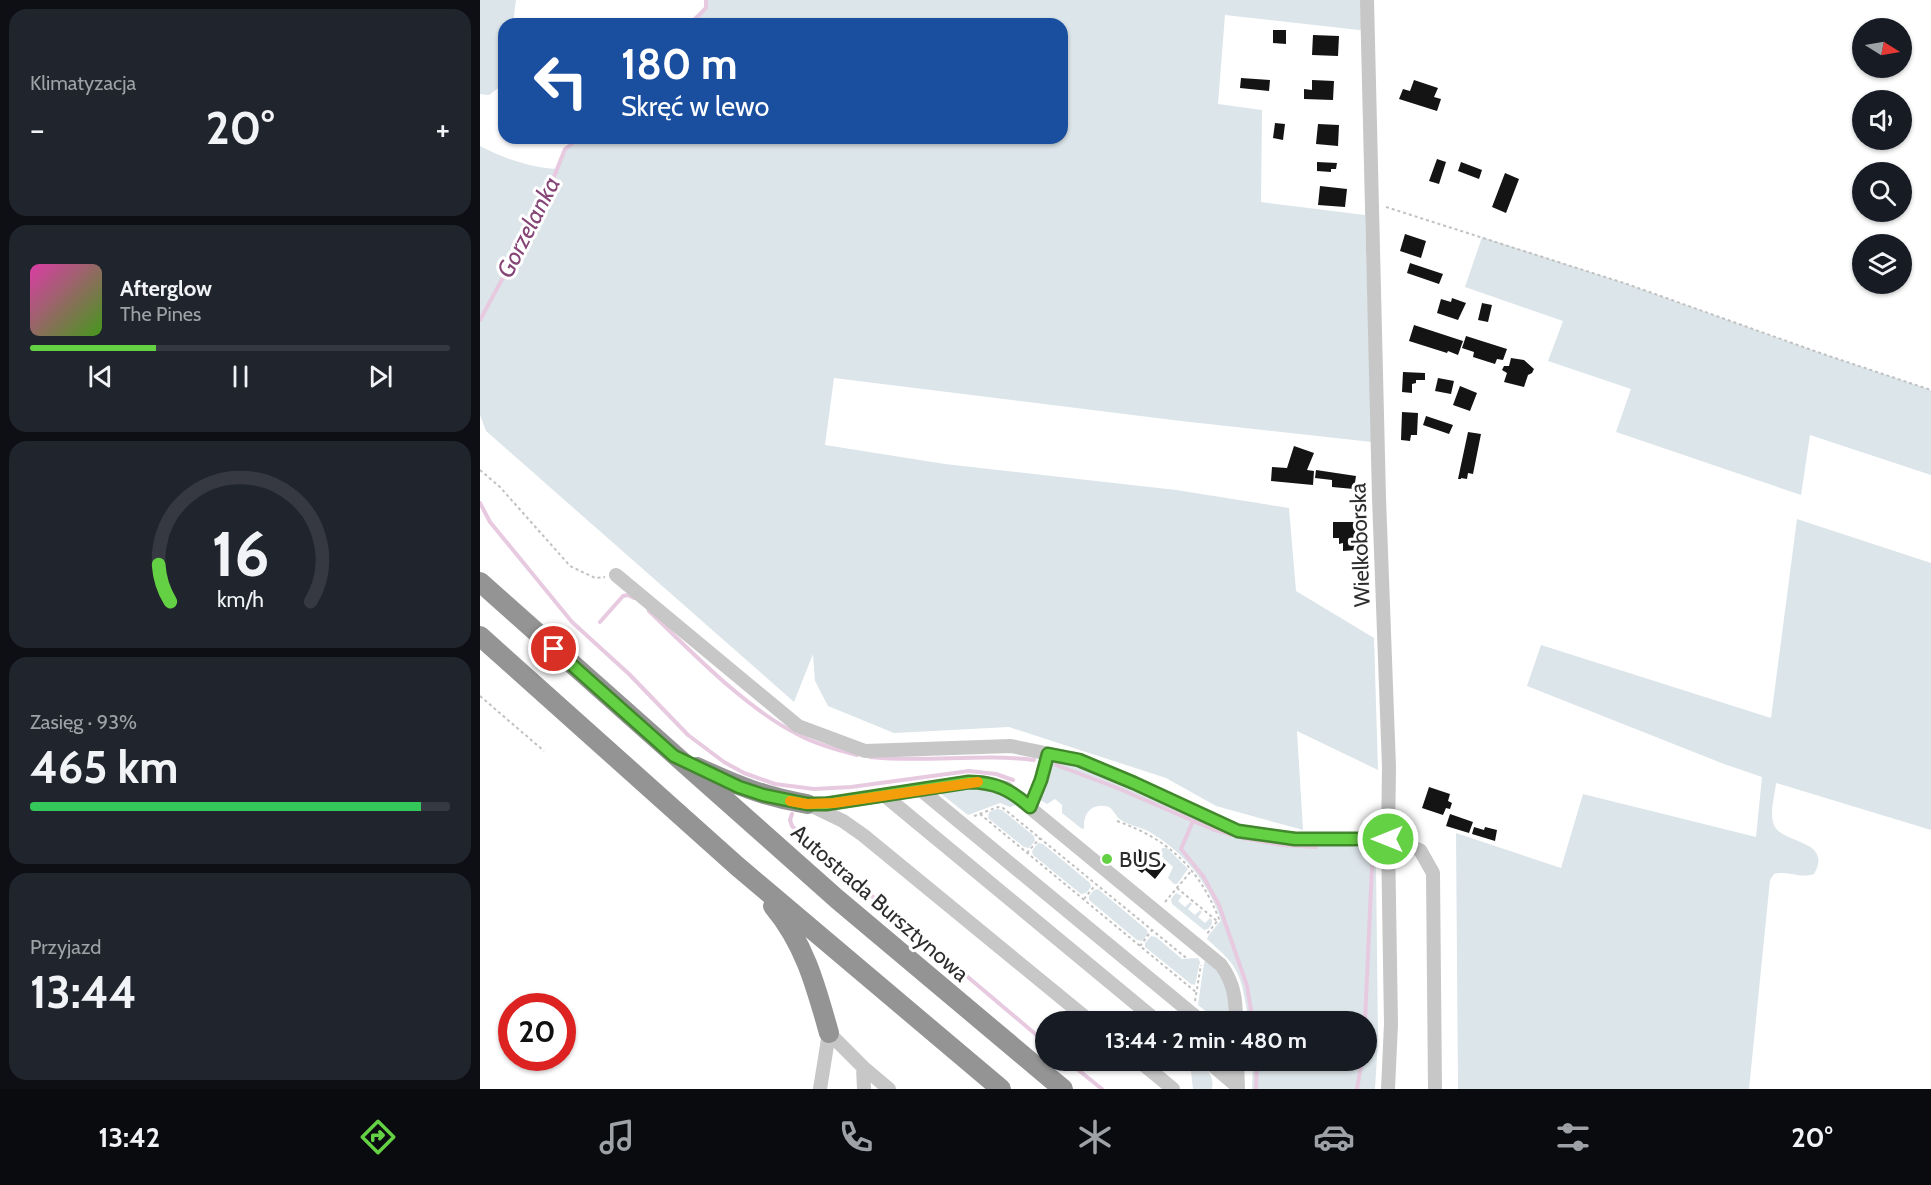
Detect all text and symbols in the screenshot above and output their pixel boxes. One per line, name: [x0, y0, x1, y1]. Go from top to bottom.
north arrow: [1852, 18, 1912, 78]
map controls: [1852, 18, 1912, 294]
text: 180 m: [621, 38, 737, 90]
icon: left: [522, 42, 600, 120]
text: Klimatyzacja: [30, 71, 136, 95]
text: Skręć w lewo: [621, 90, 769, 123]
button: sound: [1852, 90, 1912, 150]
text: 20°: [206, 101, 274, 155]
text: −: [30, 109, 45, 149]
text: +: [435, 109, 450, 149]
button: search: [1852, 162, 1912, 222]
water label: Gorzelanka: [490, 171, 566, 283]
button: layers: [1852, 234, 1912, 294]
text: Afterglow: [120, 275, 212, 302]
text: The Pines: [120, 302, 201, 326]
icon: previous: [84, 360, 117, 393]
icon: pause: [224, 360, 257, 393]
icon: next: [364, 360, 397, 393]
street label: Wielkoborska: [1344, 482, 1376, 607]
text: 16: [211, 516, 269, 592]
text: km/h: [217, 586, 263, 612]
pin: [528, 623, 579, 674]
icon: arrive: [537, 632, 570, 665]
text: Zasięg · 93%: [30, 710, 137, 734]
text: 465 km: [30, 740, 178, 794]
position arrow: [1356, 807, 1420, 871]
street label: Autostrada Bursztynowa: [786, 819, 974, 988]
place label: BUS: [1119, 846, 1161, 873]
marker: BUS: [1100, 852, 1114, 866]
text: Przyjazd: [30, 935, 101, 959]
text: 13:44: [30, 965, 137, 1019]
speed limit sign: 20: [498, 993, 576, 1071]
text: 13:44 · 2 min · 480 m: [1105, 1027, 1307, 1054]
icon: directions: [357, 1116, 399, 1158]
icon: music: [596, 1116, 638, 1158]
icon: phone: [835, 1116, 877, 1158]
icon: climate: [1074, 1116, 1116, 1158]
icon: car: [1313, 1116, 1355, 1158]
icon: filters: [1552, 1116, 1594, 1158]
text: 13:42: [99, 1121, 160, 1154]
text: 20°: [1791, 1121, 1832, 1154]

